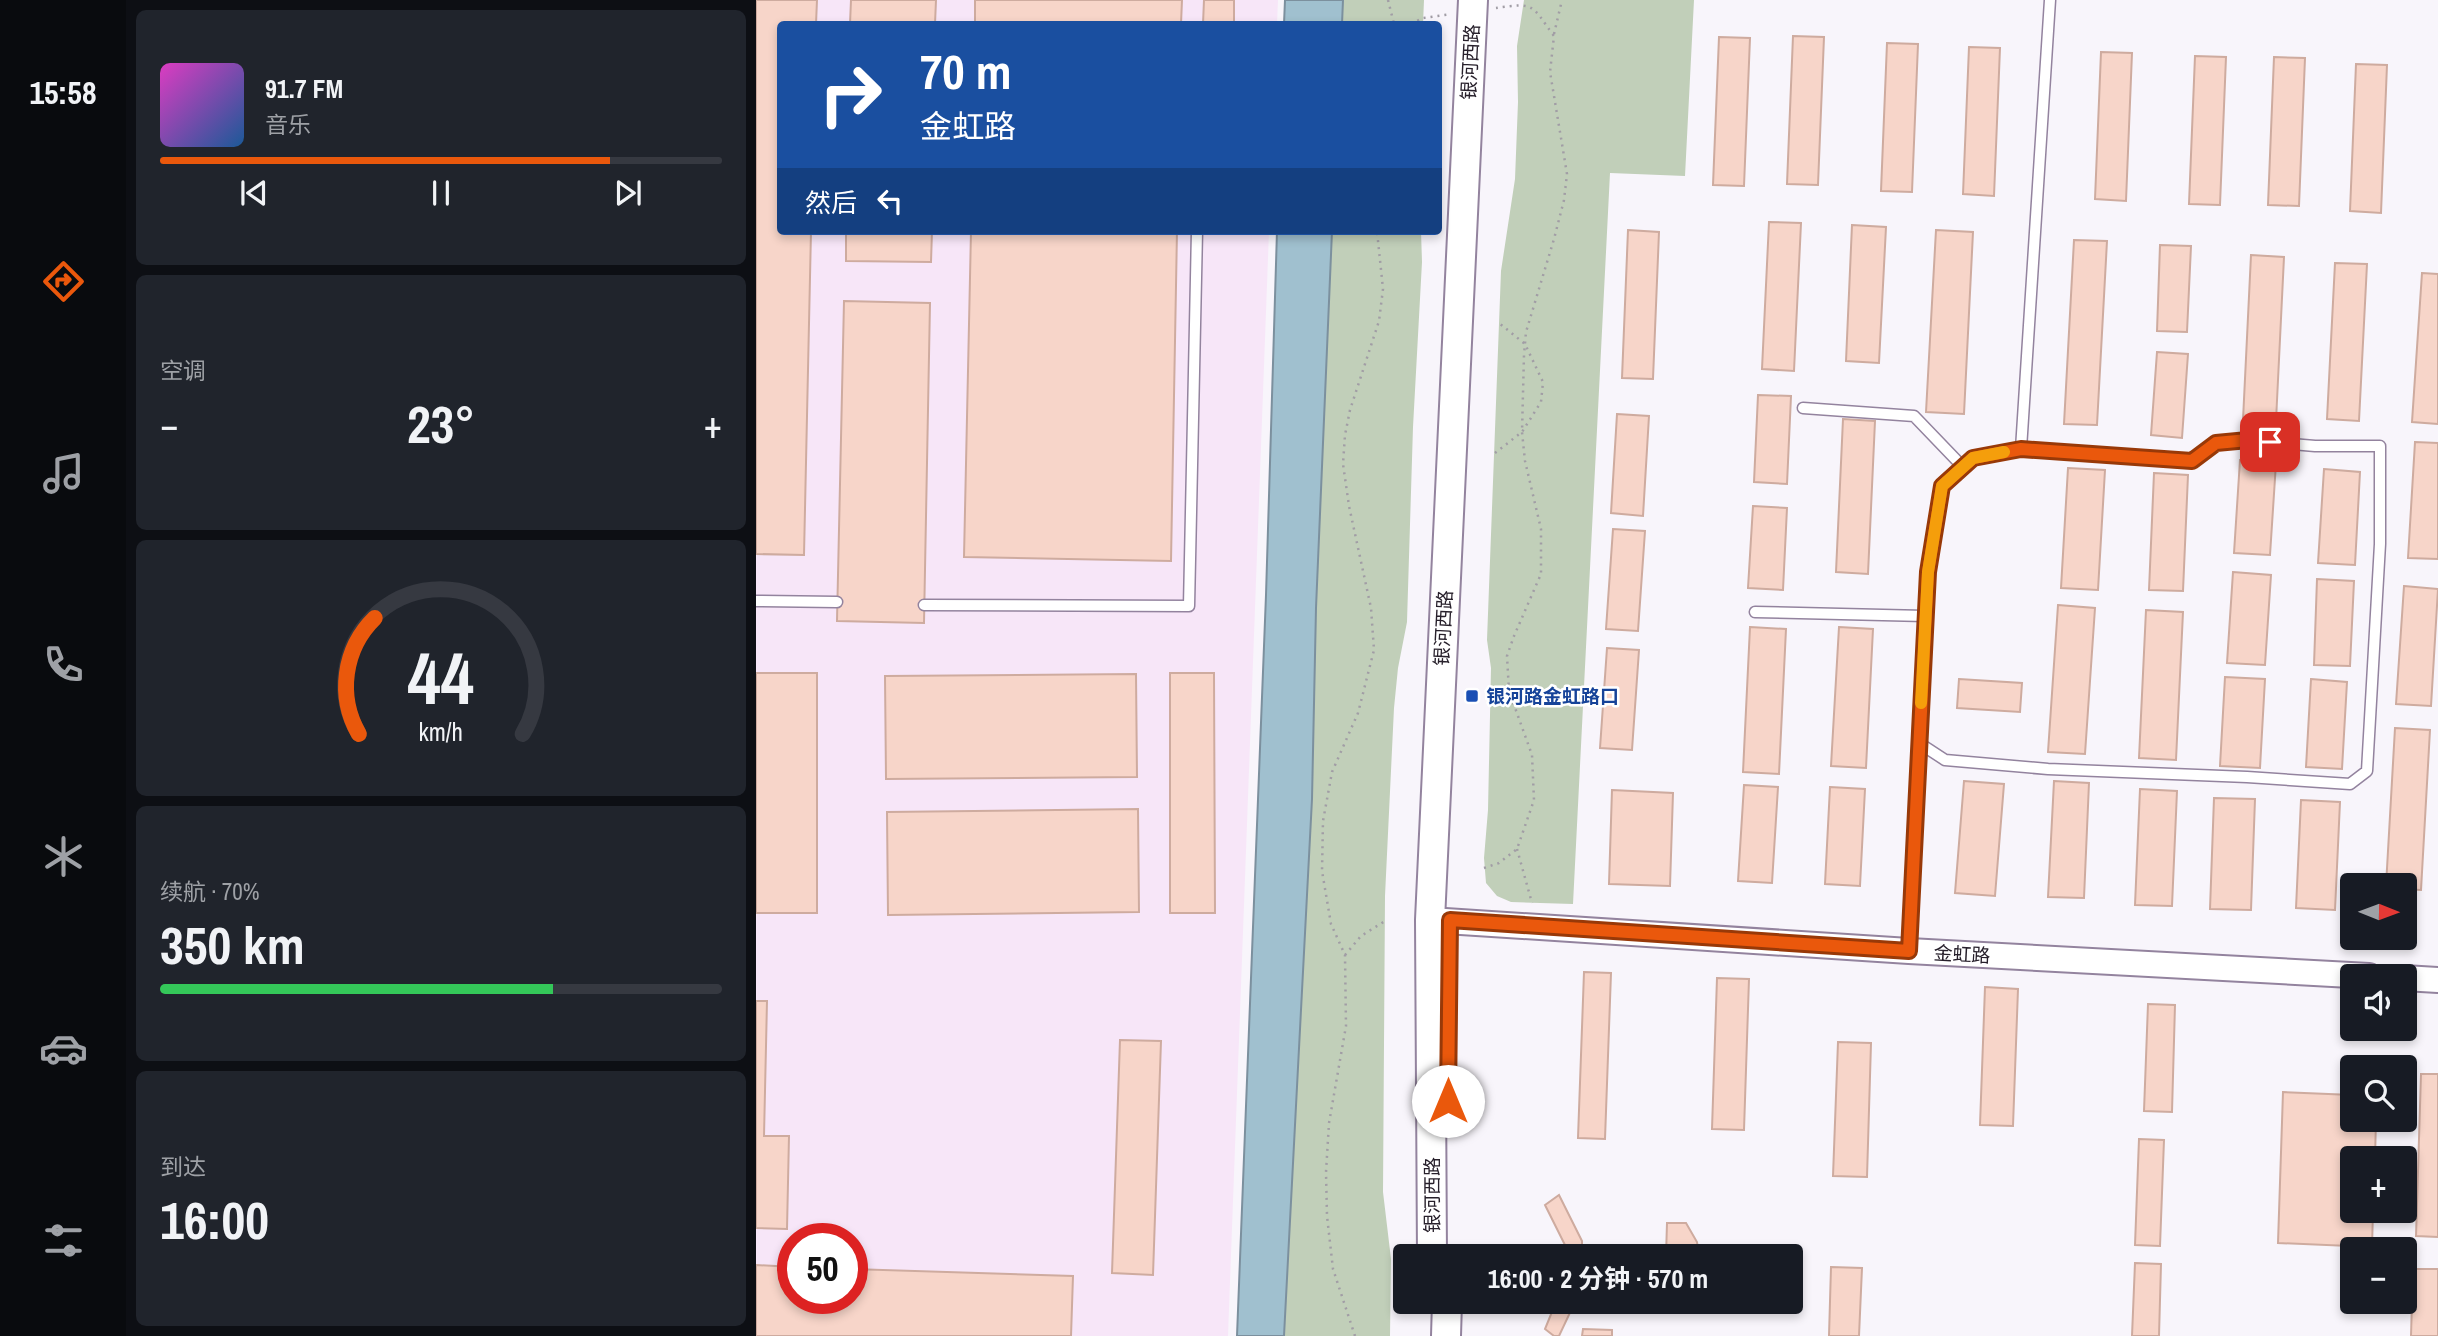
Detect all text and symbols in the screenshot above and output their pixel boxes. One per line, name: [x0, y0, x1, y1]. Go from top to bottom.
street label: 银河西路: [1455, 23, 1485, 101]
text: 70 m: [920, 38, 1012, 104]
icon: right: [805, 49, 896, 140]
text: 15:58: [29, 71, 97, 114]
text: 91.7 FM: [265, 71, 343, 106]
text: 金虹路: [920, 105, 1016, 148]
text: 音乐: [265, 109, 311, 140]
icon: previous: [235, 174, 273, 212]
icon: pause: [422, 174, 460, 212]
icon: next: [609, 174, 647, 212]
icon: left: [871, 182, 909, 220]
text: 然后: [805, 185, 857, 220]
icon: directions: [39, 257, 88, 306]
text: 空调: [160, 355, 206, 386]
text: 23°: [407, 389, 475, 459]
text: −: [160, 399, 178, 450]
text: +: [704, 399, 722, 450]
pin: [2240, 412, 2300, 472]
icon: arrive: [2251, 423, 2289, 461]
icon: music: [39, 449, 88, 498]
street label: 银河西路: [1428, 589, 1458, 667]
text: 44: [408, 629, 474, 727]
icon: phone: [39, 640, 88, 689]
place label: 银河路金虹路口: [1486, 683, 1619, 709]
marker: 银河路金虹路口: [1464, 688, 1480, 704]
text: km/h: [419, 715, 463, 749]
icon: climate: [39, 832, 88, 881]
north arrow: [2340, 873, 2417, 950]
map controls: [2340, 873, 2417, 1314]
text: 续航 · 70%: [160, 876, 259, 907]
text: 350 km: [160, 910, 305, 980]
street label: 金虹路: [1933, 940, 1991, 968]
button: sound: [2340, 964, 2417, 1041]
icon: car: [39, 1024, 88, 1073]
button: search: [2340, 1055, 2417, 1132]
position arrow: [1411, 1064, 1485, 1138]
button: +: [2340, 1146, 2417, 1223]
text: 到达: [160, 1151, 206, 1182]
street label: 银河西路: [1419, 1157, 1445, 1233]
text: 16:00: [160, 1185, 269, 1255]
icon: filters: [39, 1216, 88, 1265]
speed limit sign: 50: [777, 1223, 868, 1314]
button: −: [2340, 1237, 2417, 1314]
text: 16:00 · 2 分钟 · 570 m: [1488, 1261, 1708, 1296]

